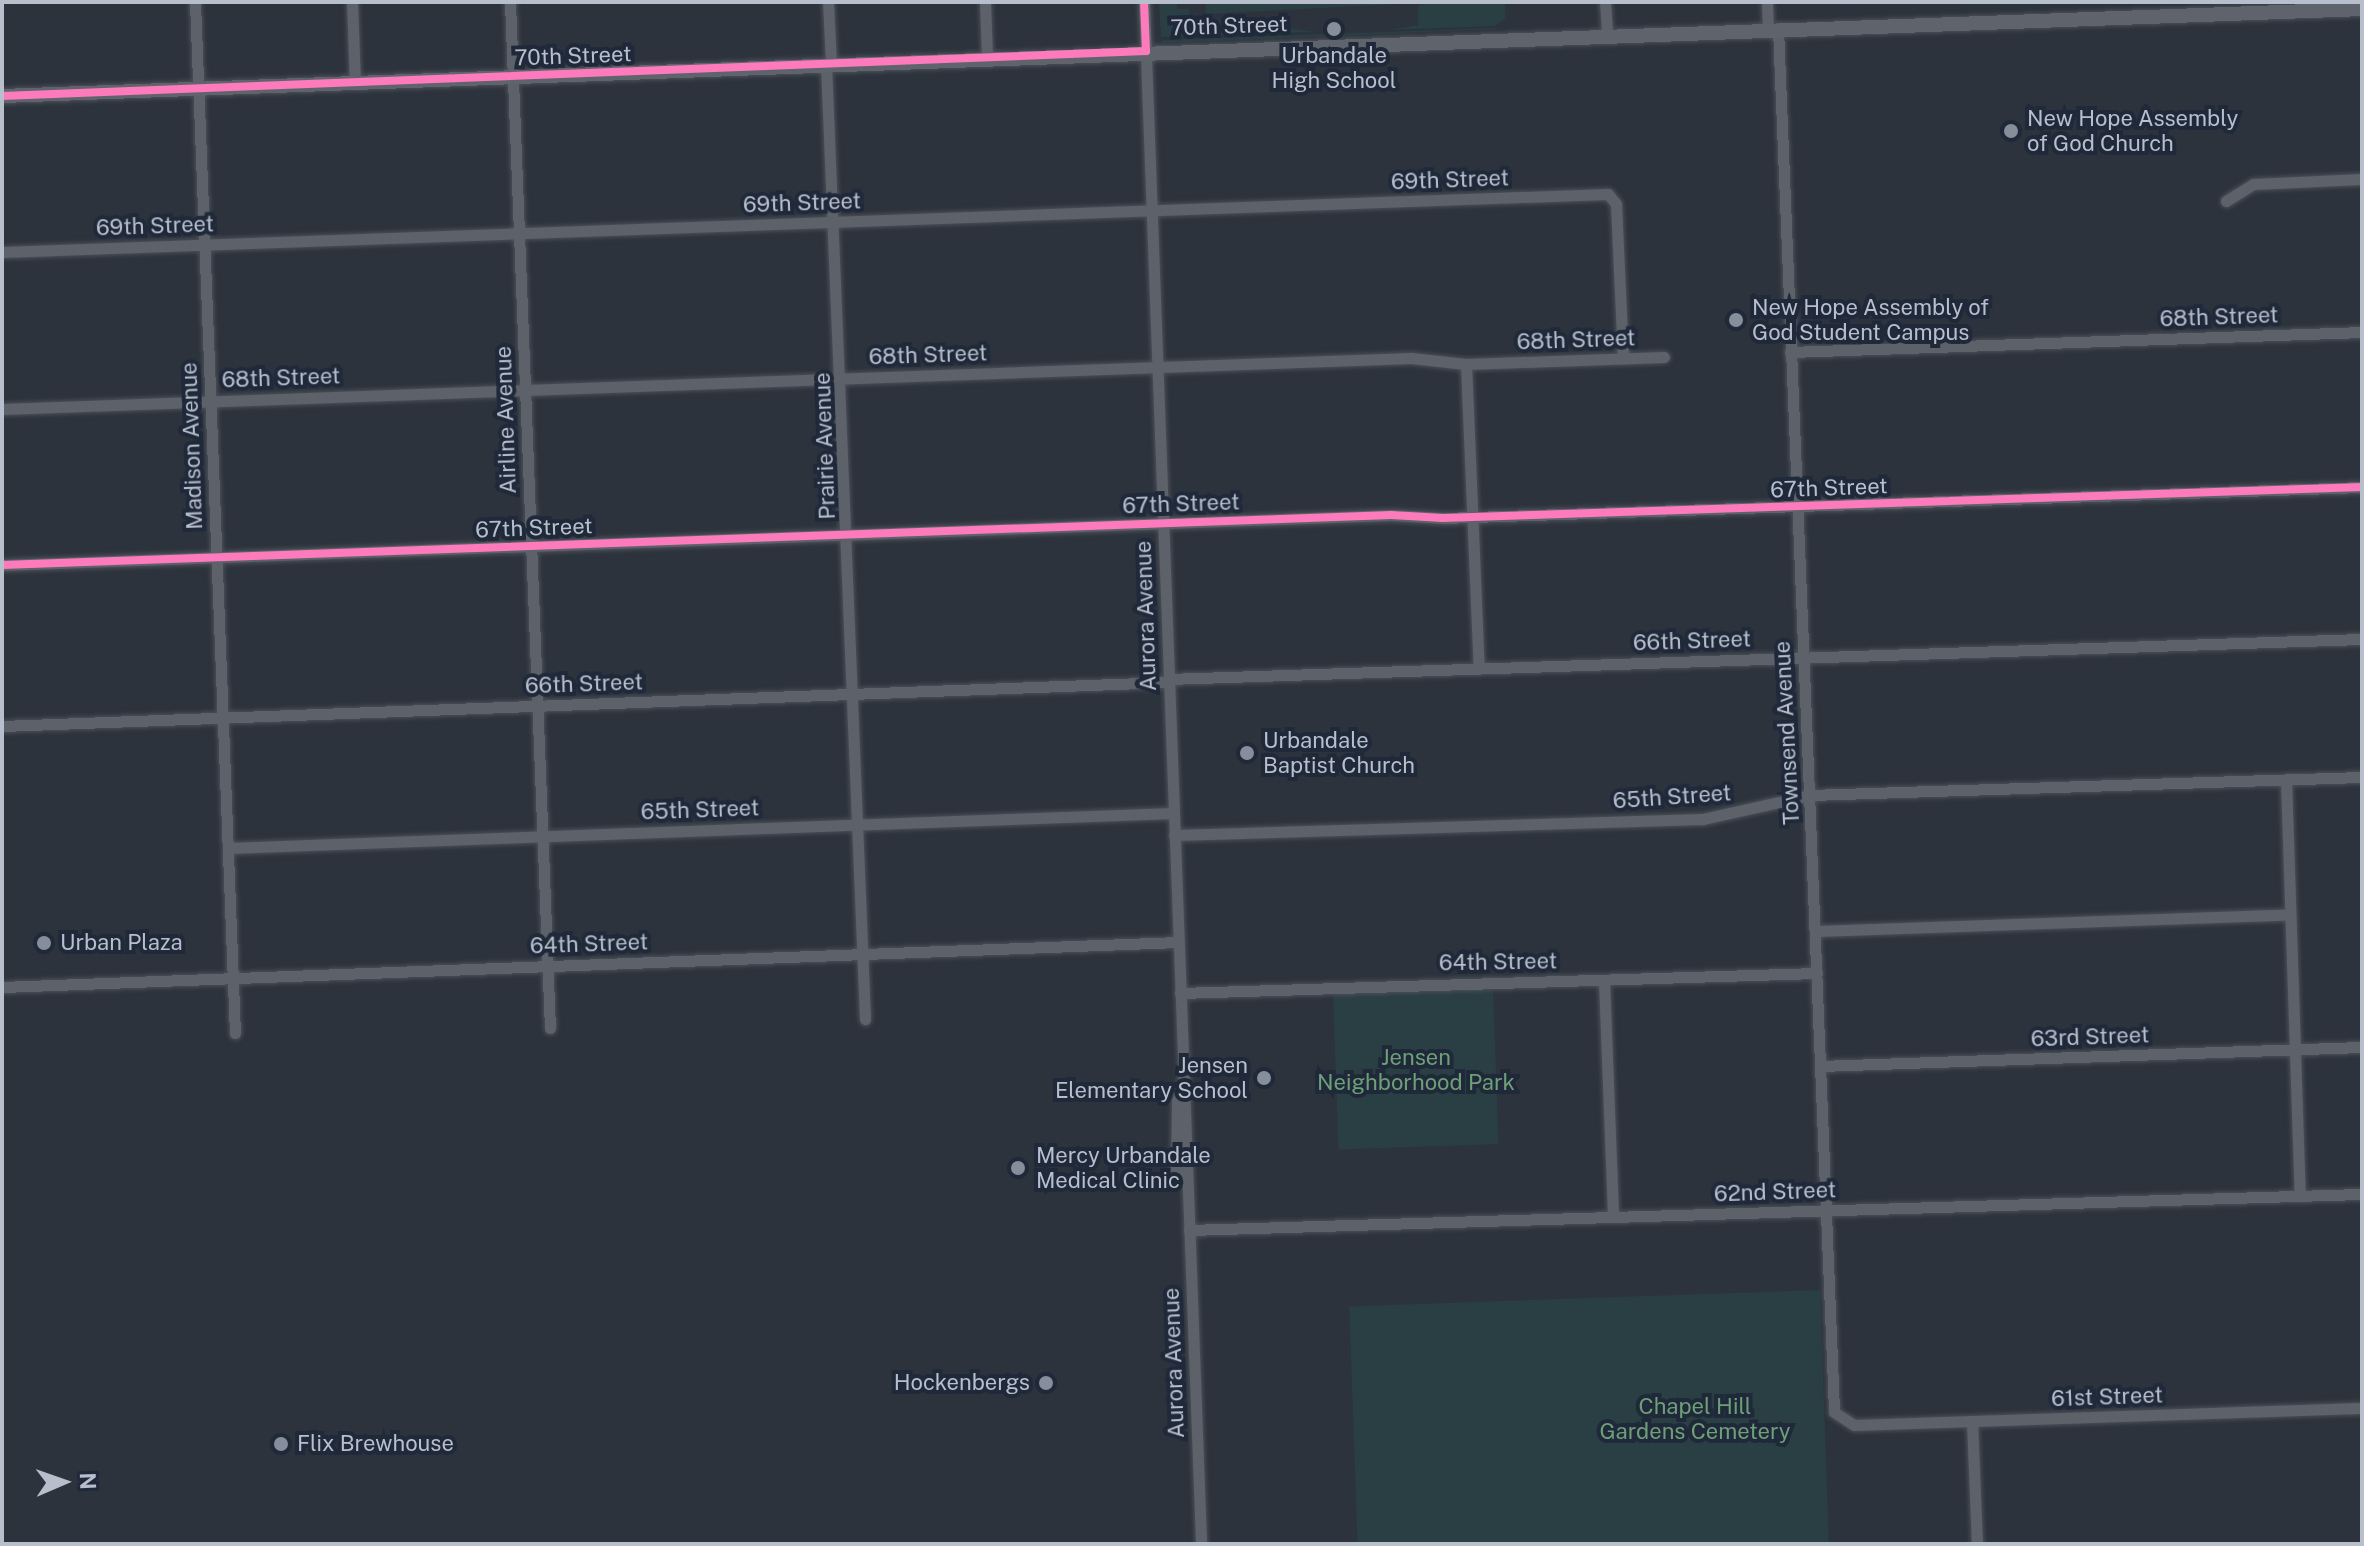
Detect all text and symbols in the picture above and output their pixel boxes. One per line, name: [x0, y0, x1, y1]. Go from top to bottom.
street label: 70th Street: [1170, 11, 1288, 41]
marker: Urbandale High School: [1325, 20, 1343, 38]
street label: 70th Street: [514, 41, 632, 71]
place label: Urbandale High School: [1272, 42, 1396, 94]
place label: New Hope Assembly of God Church: [2027, 105, 2238, 156]
marker: New Hope Assembly of God Church: [2002, 122, 2020, 140]
street label: 69th Street: [1391, 165, 1509, 195]
street label: 69th Street: [743, 188, 861, 218]
street label: 69th Street: [96, 211, 214, 241]
place label: New Hope Assembly of God Student Campus: [1752, 294, 1989, 346]
street label: 68th Street: [2159, 302, 2279, 332]
marker: New Hope Assembly of God Student Campus: [1727, 311, 1745, 329]
street label: 68th Street: [1516, 325, 1636, 355]
street label: 68th Street: [868, 340, 988, 370]
street label: Airline Avenue: [490, 346, 522, 494]
street label: Madison Avenue: [176, 362, 208, 530]
street label: 68th Street: [221, 363, 341, 393]
street label: Prairie Avenue: [809, 372, 841, 520]
street label: 67th Street: [1770, 473, 1888, 503]
street label: 67th Street: [1122, 489, 1240, 519]
street label: 67th Street: [475, 513, 593, 543]
street label: Aurora Avenue: [1130, 540, 1162, 692]
street label: 66th Street: [1633, 626, 1751, 656]
street label: Townsend Avenue: [1769, 640, 1805, 826]
street label: 66th Street: [525, 669, 643, 699]
place label: Urbandale Baptist Church: [1263, 727, 1415, 778]
marker: Urbandale Baptist Church: [1238, 744, 1256, 762]
street label: 65th Street: [1612, 780, 1732, 814]
street label: 65th Street: [640, 795, 760, 825]
street label: 64th Street: [529, 929, 649, 959]
place label: Urban Plaza: [60, 930, 183, 956]
marker: Urban Plaza: [35, 934, 53, 952]
street label: 64th Street: [1439, 948, 1557, 976]
street label: 63rd Street: [2030, 1022, 2150, 1052]
park label: Jensen Neighborhood Park: [1317, 1044, 1515, 1096]
place label: Jensen Elementary School: [1055, 1052, 1248, 1104]
marker: Jensen Elementary School: [1255, 1069, 1273, 1087]
place label: Mercy Urbandale Medical Clinic: [1036, 1142, 1211, 1194]
marker: Mercy Urbandale Medical Clinic: [1007, 1157, 1029, 1179]
street label: 62nd Street: [1713, 1177, 1837, 1207]
street label: Aurora Avenue: [1158, 1287, 1190, 1439]
place label: Hockenbergs: [894, 1370, 1030, 1396]
marker: Hockenbergs: [1037, 1374, 1055, 1392]
street label: 61st Street: [2051, 1382, 2163, 1412]
park label: Chapel Hill Gardens Cemetery: [1599, 1393, 1791, 1444]
place label: Flix Brewhouse: [297, 1431, 454, 1457]
marker: Flix Brewhouse: [272, 1435, 290, 1453]
north arrow: [24, 1442, 104, 1522]
text: N: [75, 1472, 101, 1490]

